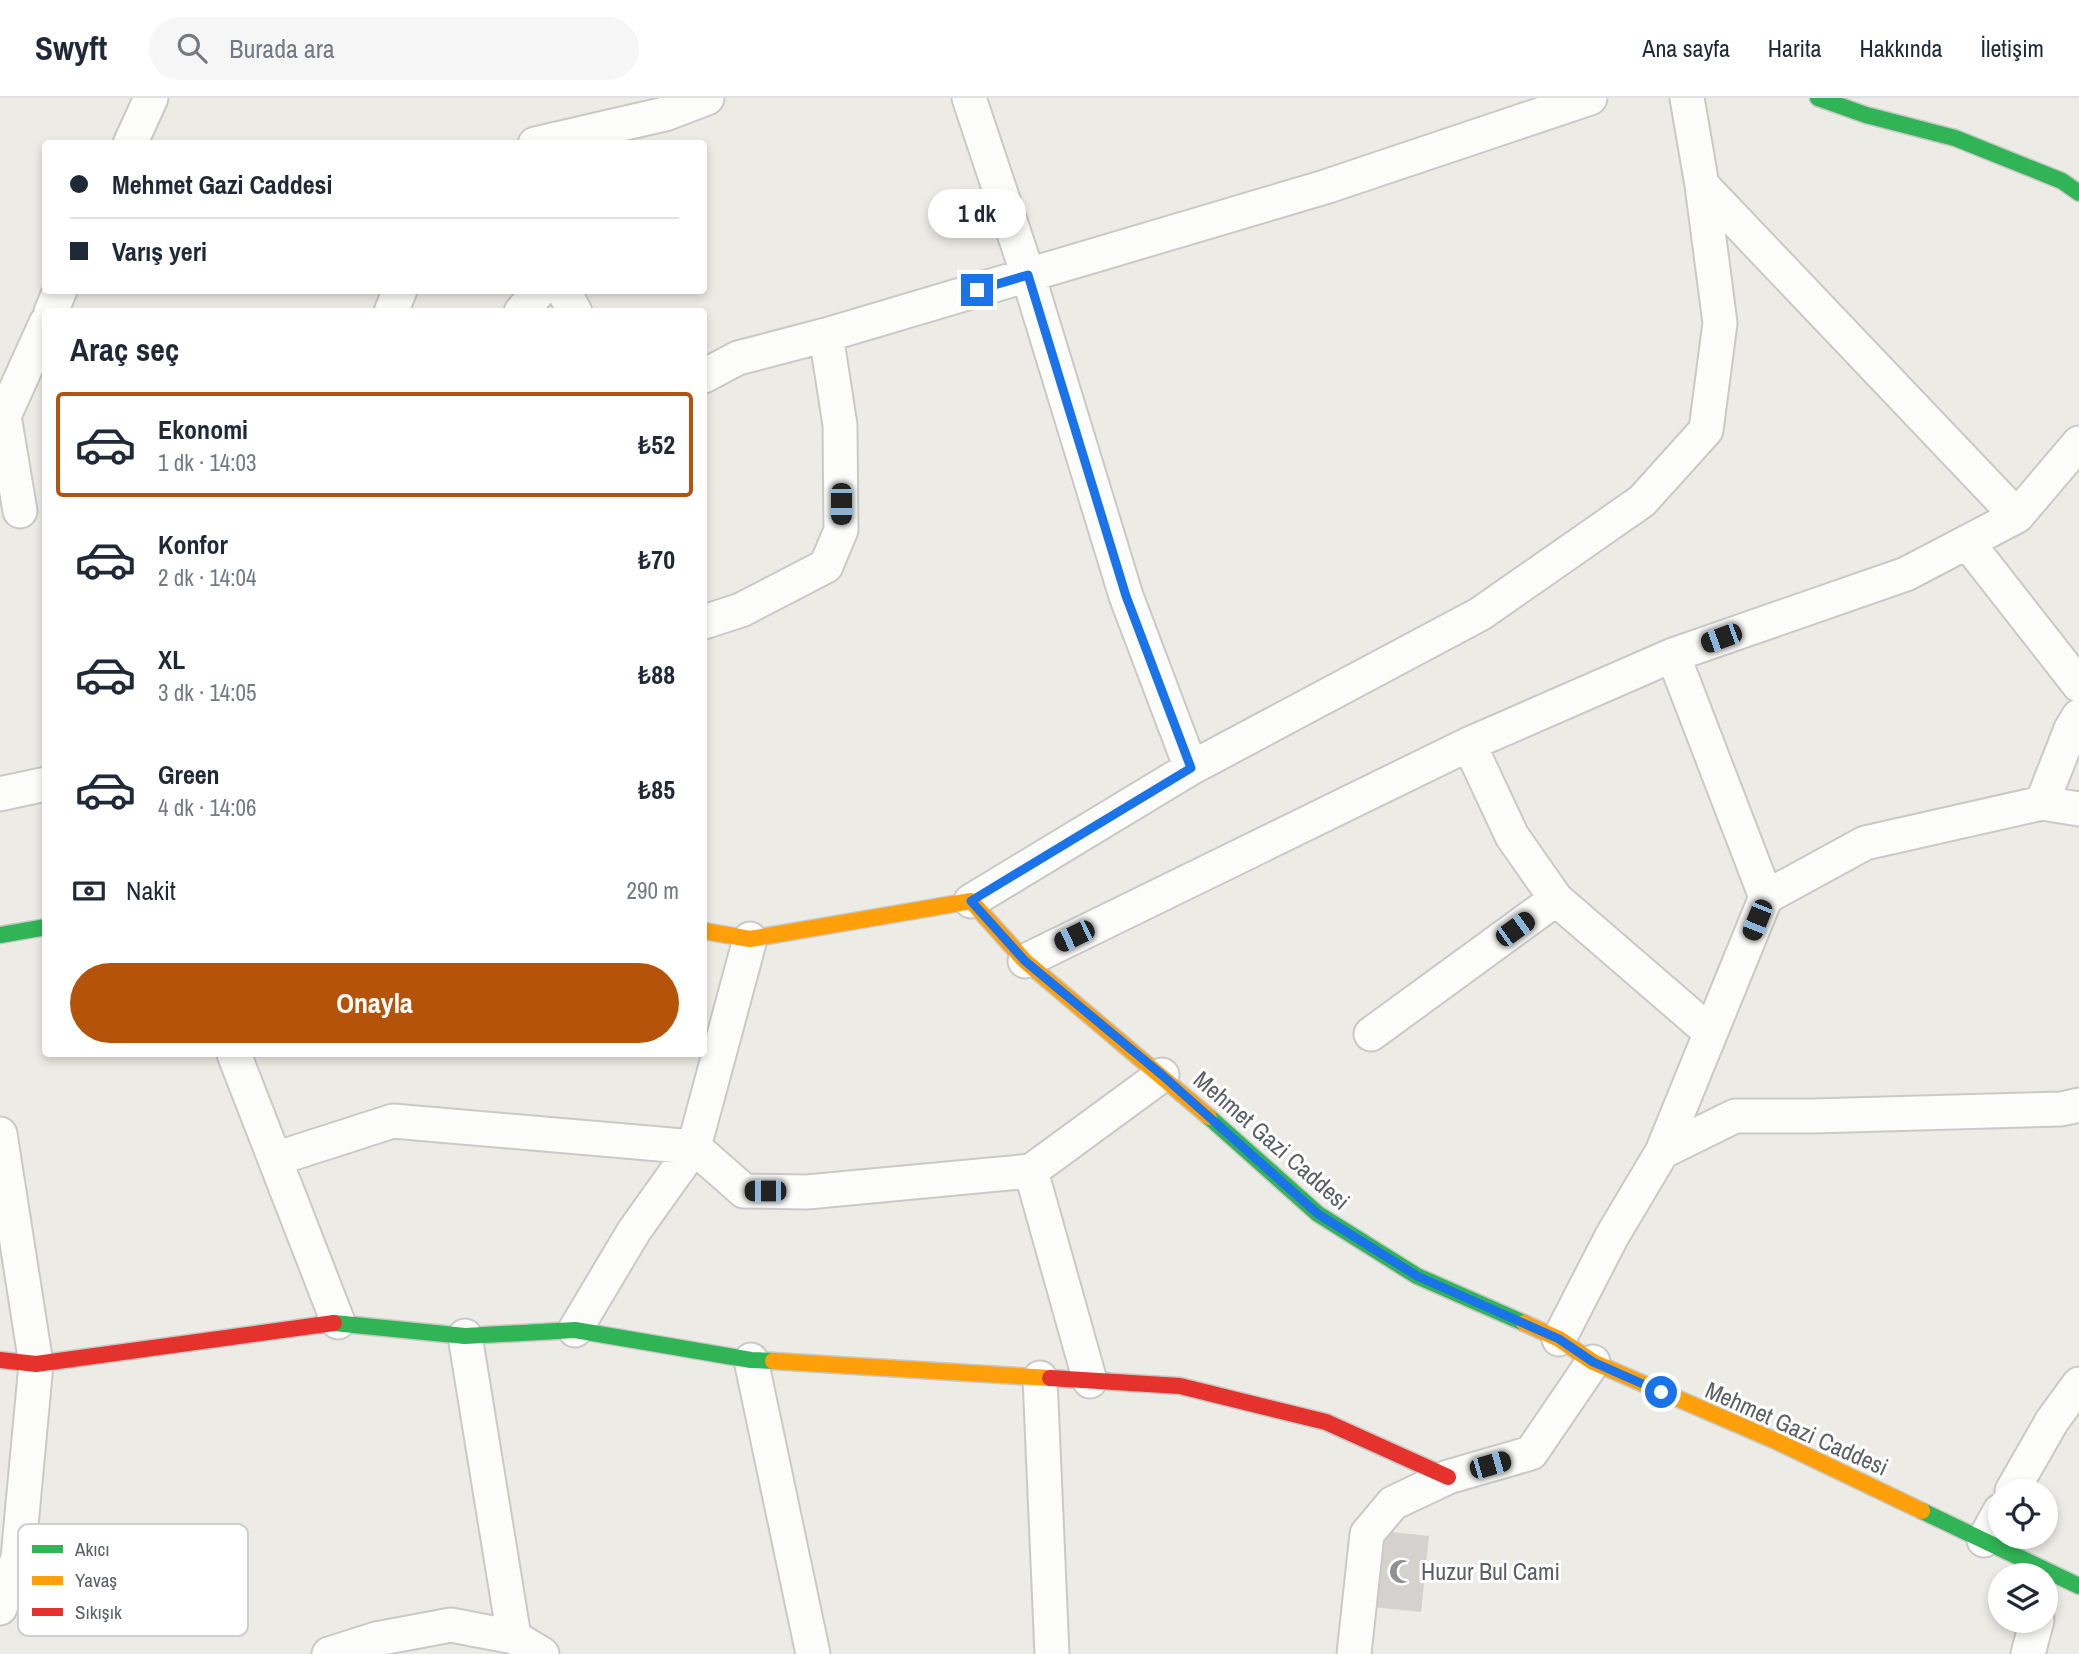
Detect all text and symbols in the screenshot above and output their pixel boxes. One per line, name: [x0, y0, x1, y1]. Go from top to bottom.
search box: [149, 17, 639, 80]
text: Swyft: [35, 26, 107, 70]
icon: search: [173, 29, 211, 67]
text: Burada ara: [229, 31, 335, 66]
text: Ana sayfa: [1642, 32, 1730, 64]
text: Harita: [1768, 32, 1821, 64]
text: Hakkında: [1859, 32, 1943, 64]
text: İletişim: [1981, 32, 2044, 64]
text: Mehmet Gazi Caddesi: [112, 167, 332, 202]
callout: 1 dk: [928, 188, 1026, 238]
text: 1 dk: [958, 198, 996, 229]
text: Varış yeri: [112, 234, 207, 269]
route end: [961, 274, 993, 306]
text: Araç seç: [70, 328, 179, 371]
text: Ekonomi: [158, 412, 248, 447]
icon: car: [74, 413, 137, 476]
text: ₺52: [638, 427, 675, 462]
text: 1 dk · 14:03: [158, 447, 257, 478]
car: [831, 483, 852, 525]
text: Konfor: [158, 527, 228, 562]
icon: car: [74, 528, 137, 591]
text: ₺70: [638, 542, 675, 577]
text: 2 dk · 14:04: [158, 562, 257, 593]
car: [1698, 621, 1745, 655]
text: XL: [158, 642, 185, 677]
icon: car: [74, 643, 137, 706]
text: ₺88: [638, 657, 675, 692]
text: 3 dk · 14:05: [158, 677, 257, 708]
text: Green: [158, 757, 220, 792]
icon: car: [74, 758, 137, 821]
text: ₺85: [638, 772, 675, 807]
text: 4 dk · 14:06: [158, 792, 257, 823]
icon: cash: [70, 872, 108, 910]
text: Nakit: [126, 873, 176, 908]
text: 290 m: [627, 875, 679, 906]
car: [1740, 897, 1775, 943]
car: [1492, 908, 1539, 950]
car: [1051, 917, 1098, 955]
button: Onayla: [70, 963, 679, 1043]
street label: Mehmet Gazi Caddesi: [1187, 1063, 1357, 1217]
car: [745, 1181, 787, 1202]
street label: Mehmet Gazi Caddesi: [1701, 1373, 1893, 1483]
route start: [1645, 1376, 1677, 1408]
car: [1467, 1449, 1514, 1481]
map controls: [1988, 1479, 2058, 1633]
button: locate: [1988, 1479, 2058, 1549]
legend: [18, 1524, 248, 1636]
text: Akıcı: [74, 1536, 110, 1562]
place label: Huzur Bul Cami: [1421, 1555, 1560, 1587]
mosque icon: Huzur Bul Cami: [1387, 1557, 1415, 1585]
button: layers: [1988, 1563, 2058, 1633]
text: Yavaş: [75, 1567, 117, 1593]
text: Sıkışık: [75, 1599, 122, 1625]

